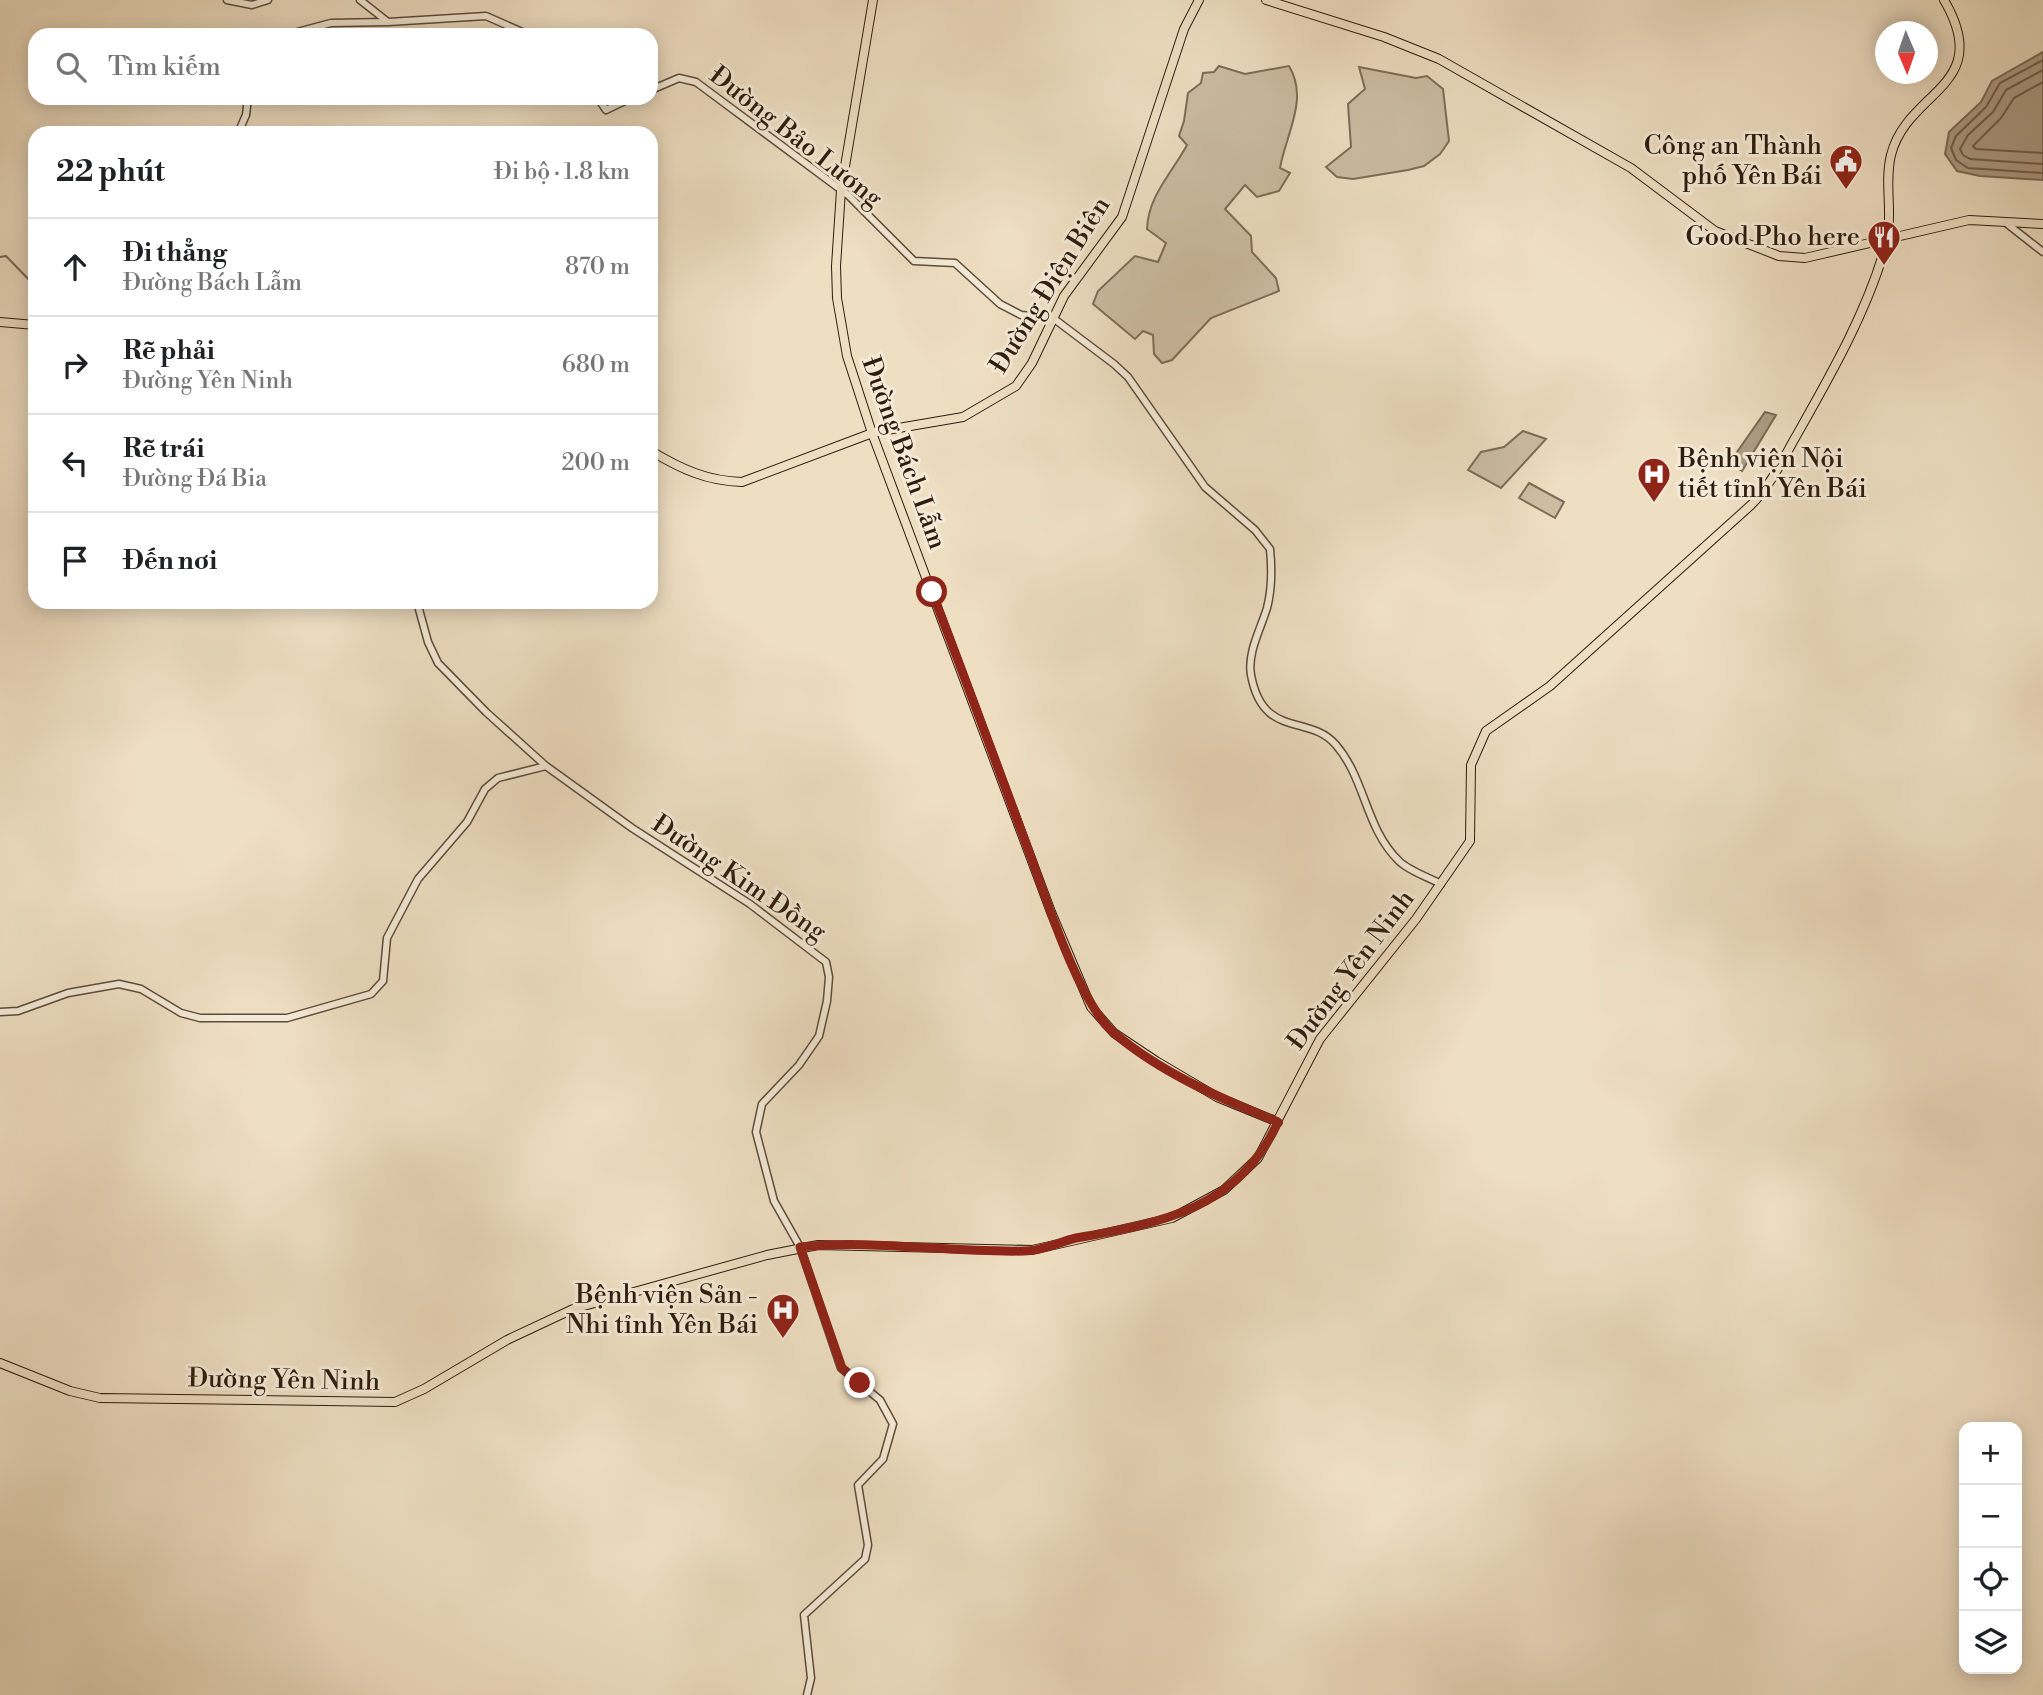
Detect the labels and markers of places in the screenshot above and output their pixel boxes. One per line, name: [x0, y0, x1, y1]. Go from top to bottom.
place label: Công an Thành phố Yên Bái: [1644, 130, 1822, 192]
public building icon: Công an Thành phố Yên Bái: [1827, 142, 1865, 191]
restaurant icon: Good Pho here: [1865, 218, 1903, 267]
place label: Good Pho here: [1685, 221, 1860, 253]
place label: Bệnh viện Nội tiết tỉnh Yên Bái: [1677, 443, 1867, 505]
hospital icon: Bệnh viện Nội tiết tỉnh Yên Bái: [1635, 455, 1673, 504]
place label: Bệnh viện Sản - Nhi tỉnh Yên Bái: [566, 1279, 758, 1341]
hospital icon: Bệnh viện Sản - Nhi tỉnh Yên Bái: [764, 1291, 802, 1340]

